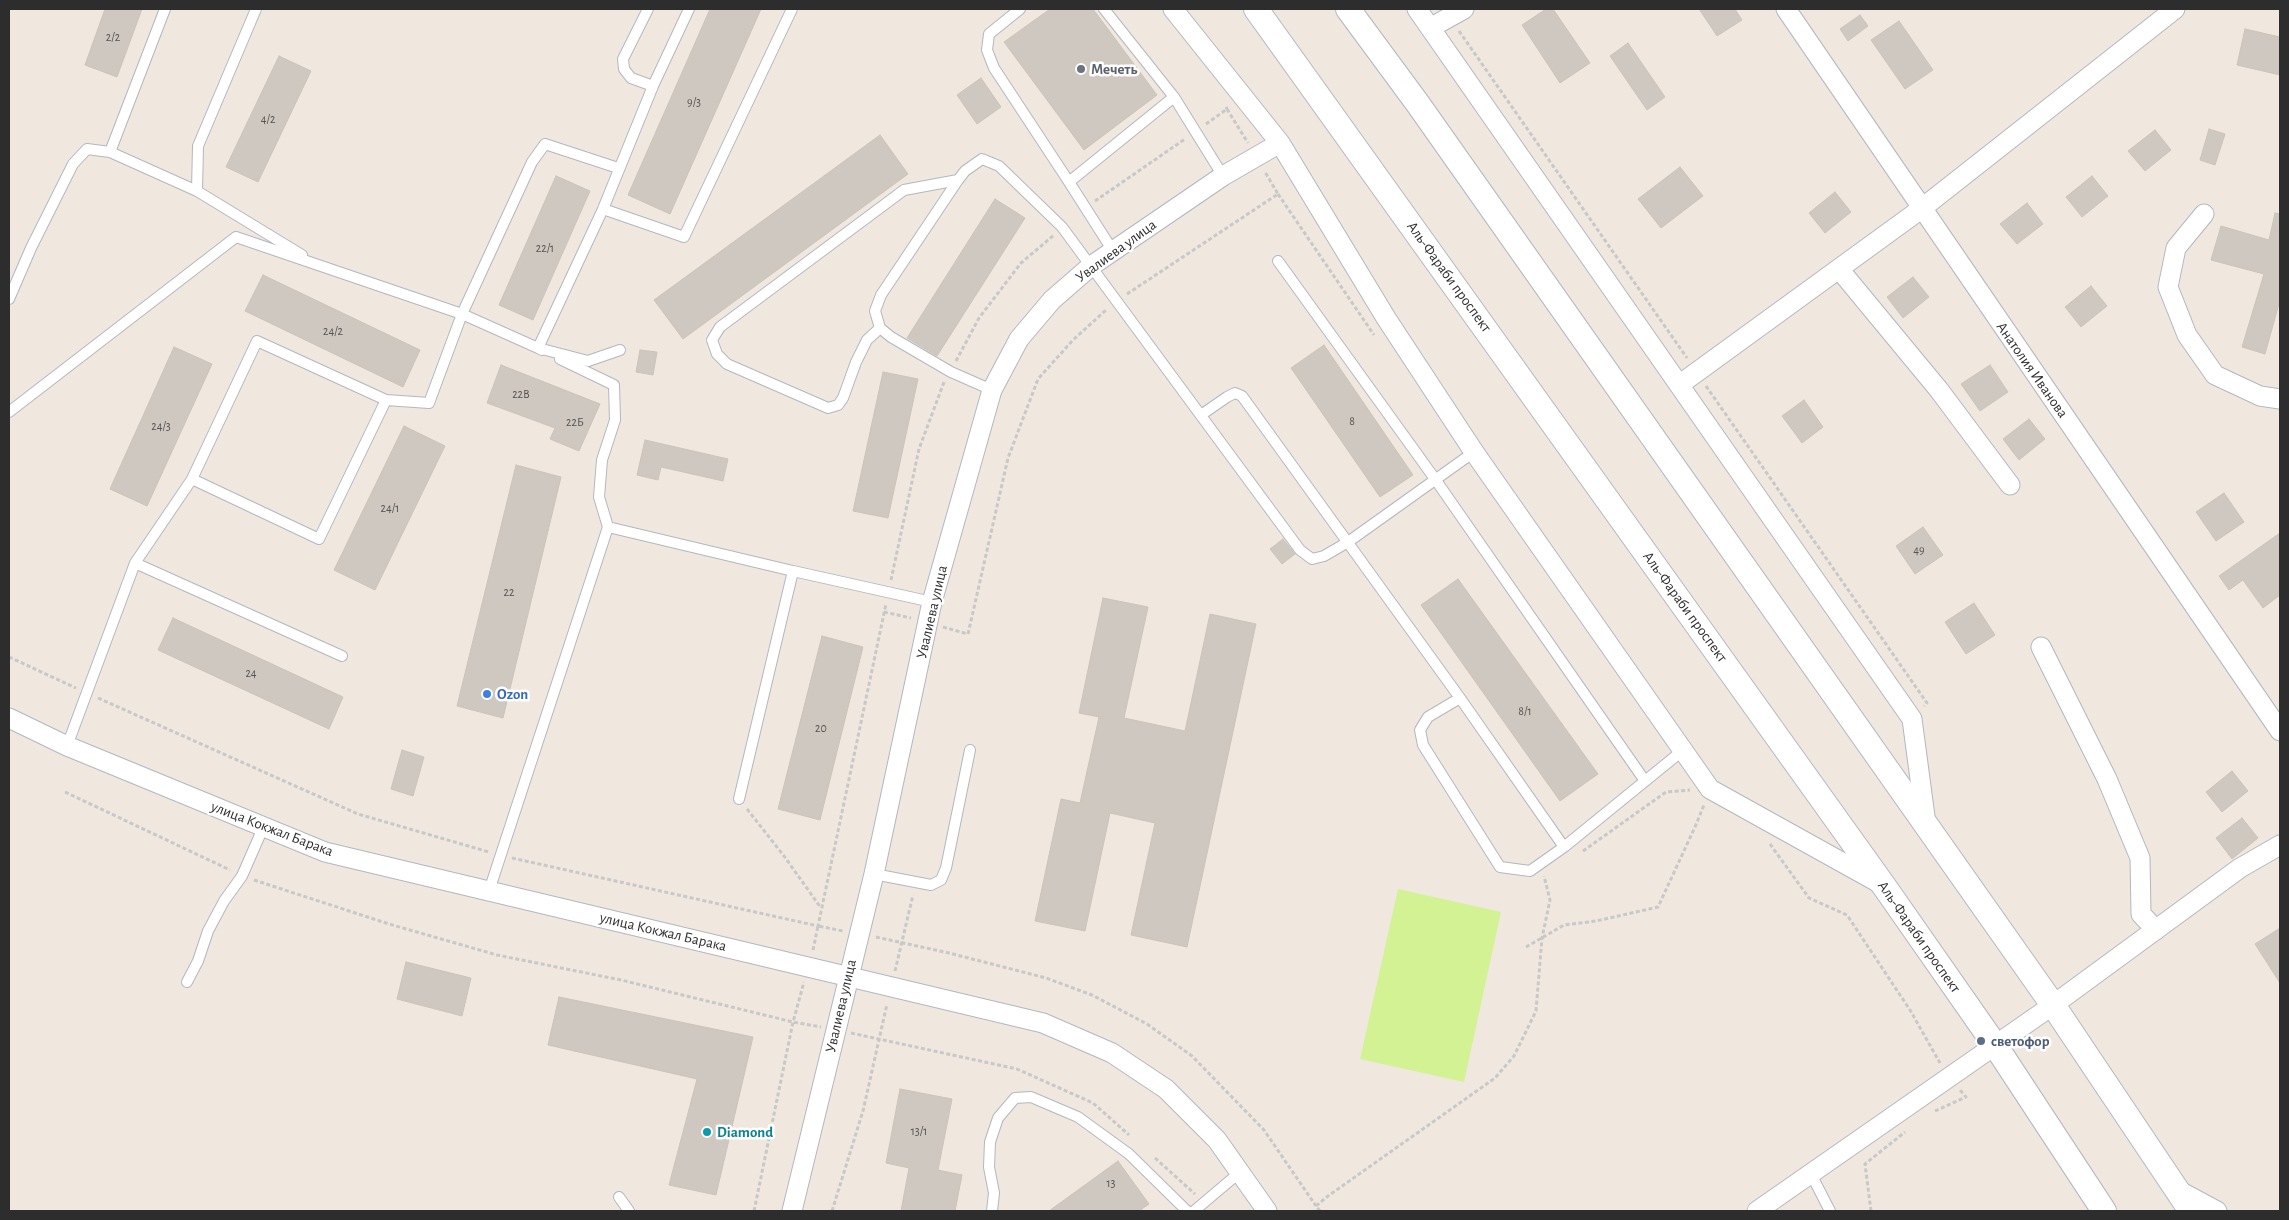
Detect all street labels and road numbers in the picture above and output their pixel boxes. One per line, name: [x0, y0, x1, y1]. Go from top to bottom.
street label: Увалиева улица: [1072, 216, 1160, 286]
street label: Аль-Фараби проспект: [1403, 218, 1495, 336]
street label: Анатолия Иванова: [1992, 319, 2072, 421]
street label: Аль-Фараби проспект: [1639, 548, 1731, 666]
street label: Увалиева улица: [913, 564, 951, 660]
street label: улица Кокжал Барака: [208, 797, 336, 861]
street label: Аль-Фараби проспект: [1874, 878, 1964, 996]
street label: улица Кокжал Барака: [598, 909, 728, 955]
street label: Увалиева улица: [822, 958, 860, 1054]

